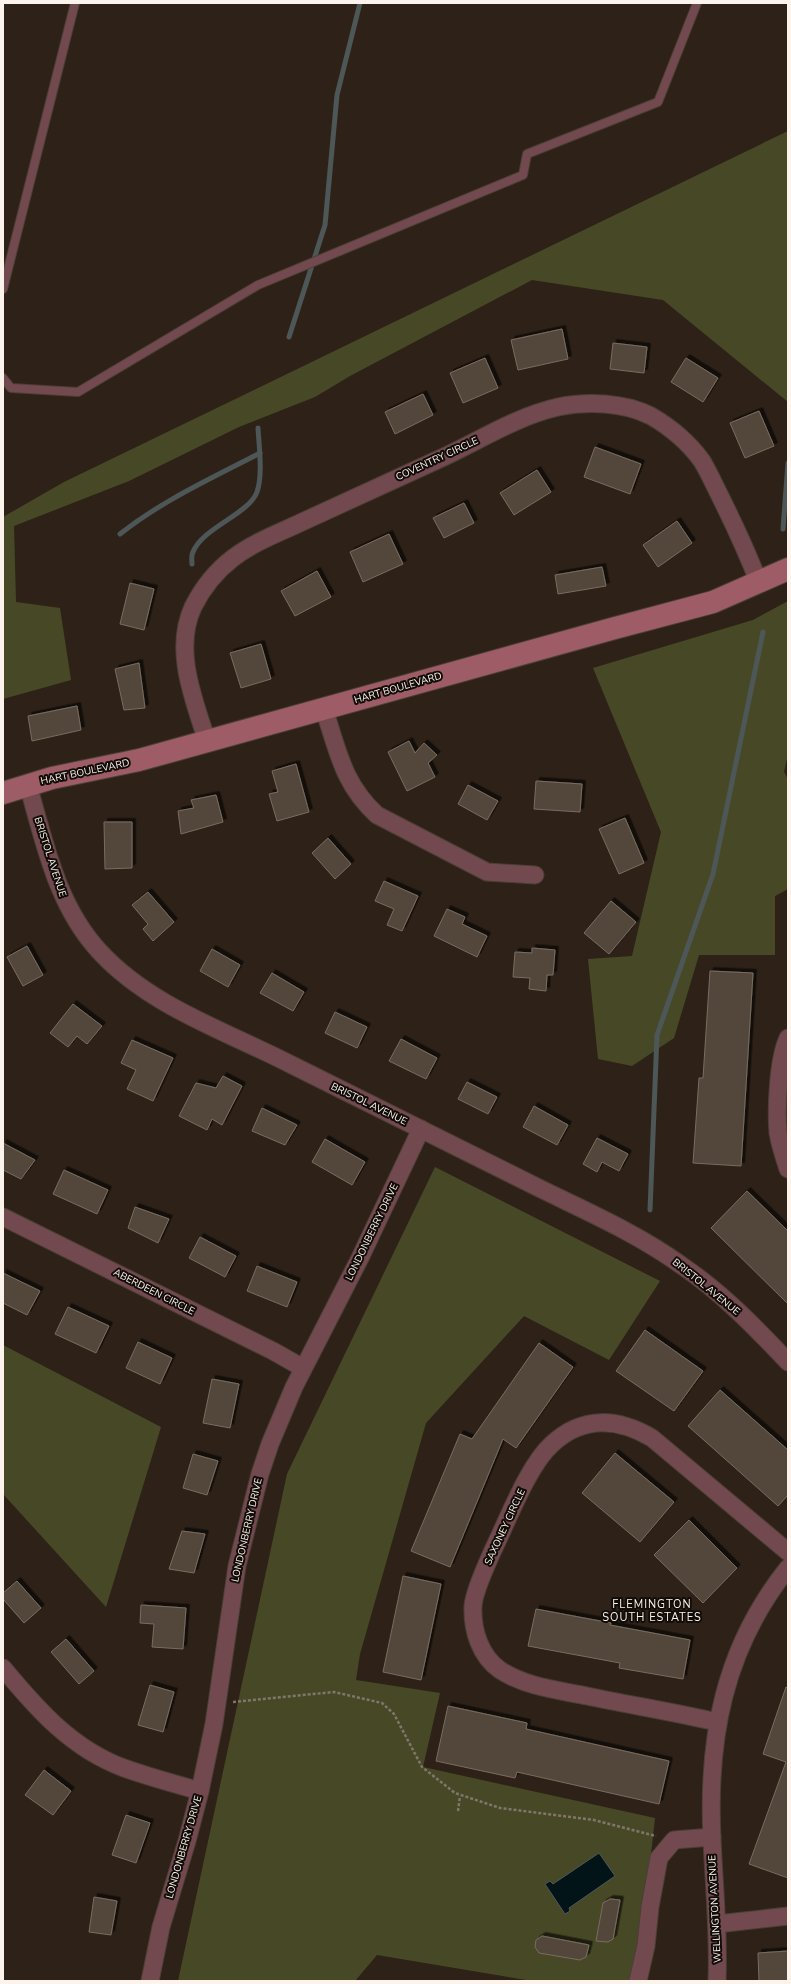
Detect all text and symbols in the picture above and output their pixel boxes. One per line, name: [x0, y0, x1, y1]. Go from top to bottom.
street label: COVENTRY CIRCLE: [394, 434, 481, 484]
street label: HART BOULEVARD: [353, 669, 443, 707]
street label: HART BOULEVARD: [39, 756, 131, 788]
street label: BRISTOL AVENUE: [30, 815, 70, 899]
street label: BRISTOL AVENUE: [329, 1079, 410, 1129]
street label: LONDONBERRY DRIVE: [342, 1181, 402, 1283]
street label: BRISTOL AVENUE: [669, 1255, 743, 1319]
street label: ABERDEEN CIRCLE: [111, 1265, 197, 1319]
street label: LONDONBERRY DRIVE: [228, 1476, 266, 1583]
street label: SAXONEY CIRCLE: [481, 1486, 529, 1567]
district label: FLEMINGTON SOUTH ESTATES: [602, 1597, 702, 1625]
street label: LONDONBERRY DRIVE: [163, 1794, 205, 1900]
street label: WELLINGTON AVENUE: [705, 1855, 725, 1963]

